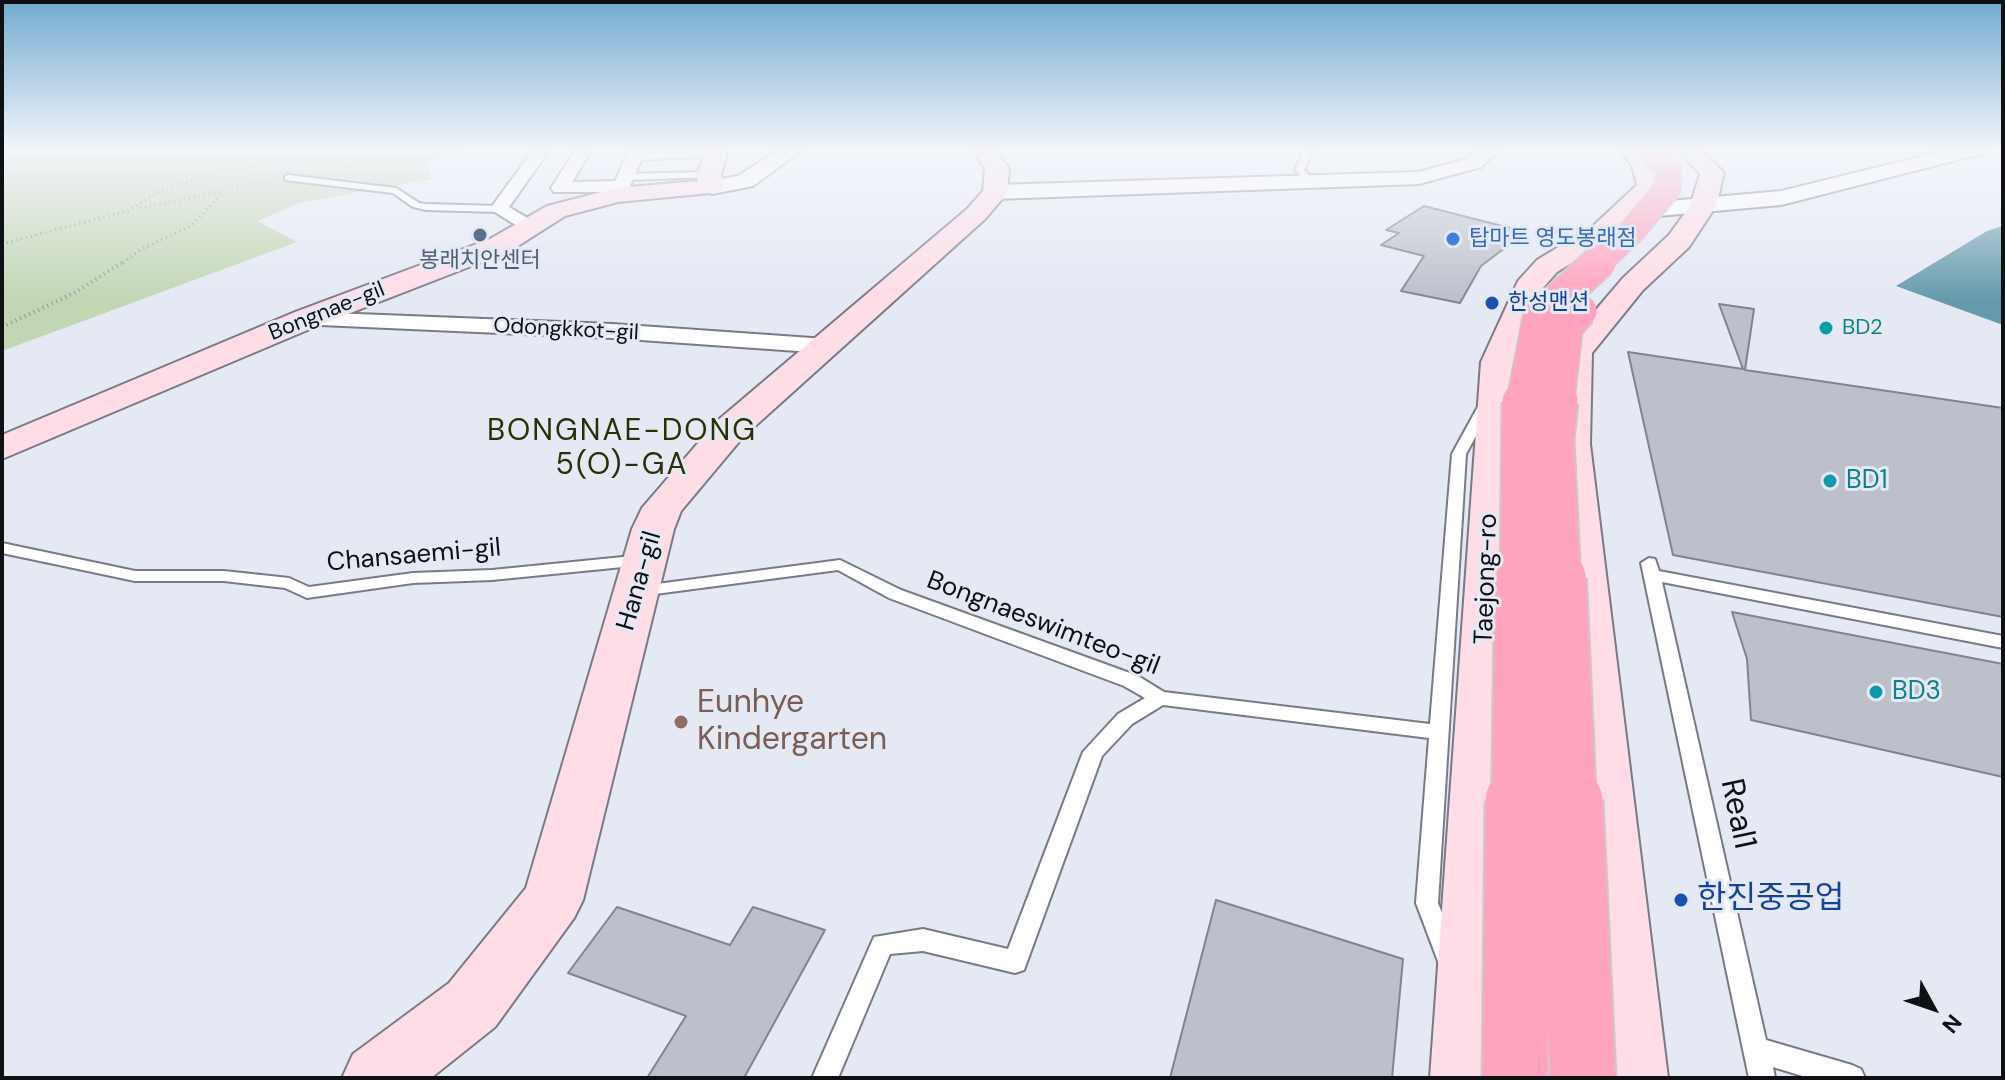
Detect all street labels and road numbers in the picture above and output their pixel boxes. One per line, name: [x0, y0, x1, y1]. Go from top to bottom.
street label: Bongnae-gil: [265, 277, 389, 347]
street label: Odongkkot-gil: [493, 313, 639, 347]
street label: Taejong-ro: [1469, 513, 1505, 645]
street label: Hana-gil: [611, 528, 669, 634]
street label: Chansaemi-gil: [326, 533, 502, 579]
street label: Bongnaeswimteo-gil: [922, 565, 1164, 683]
street label: Real1: [1711, 775, 1763, 853]

